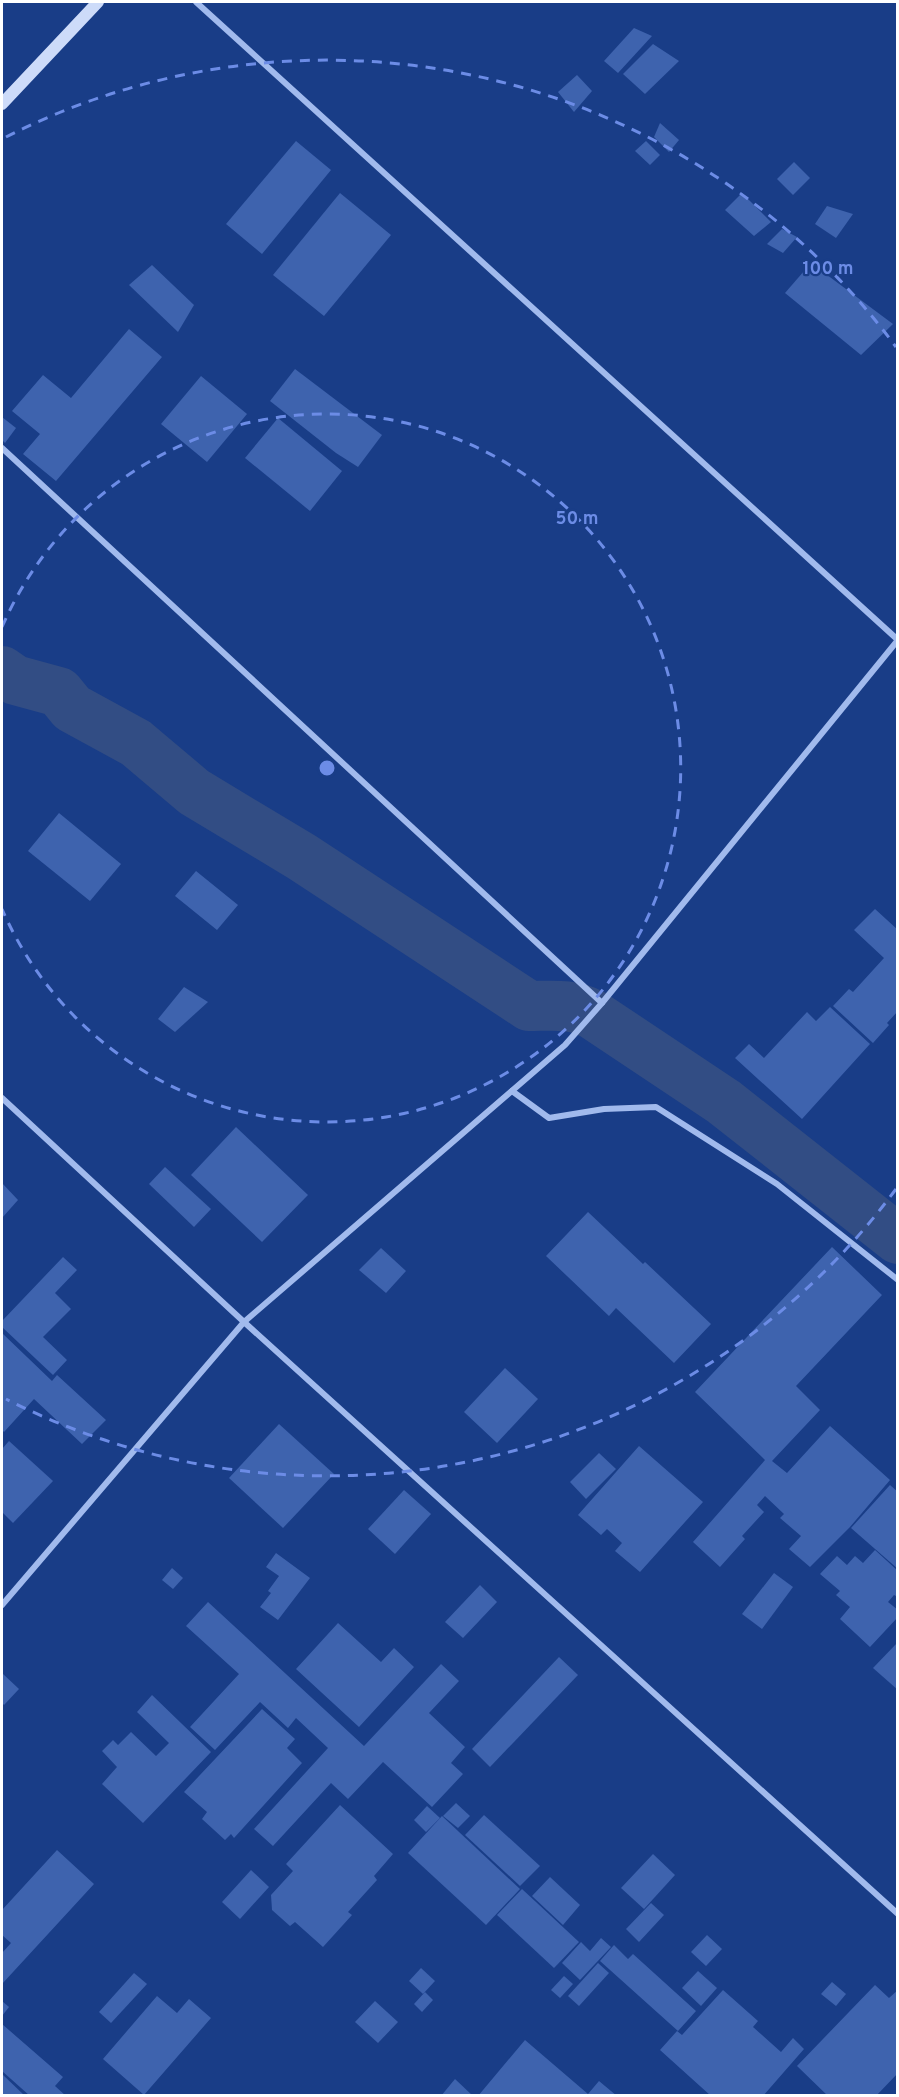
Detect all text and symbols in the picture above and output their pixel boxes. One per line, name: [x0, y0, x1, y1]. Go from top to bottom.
text: 100 m: [802, 258, 854, 281]
text: 50 m: [555, 508, 599, 531]
centre of rings: [317, 758, 337, 778]

